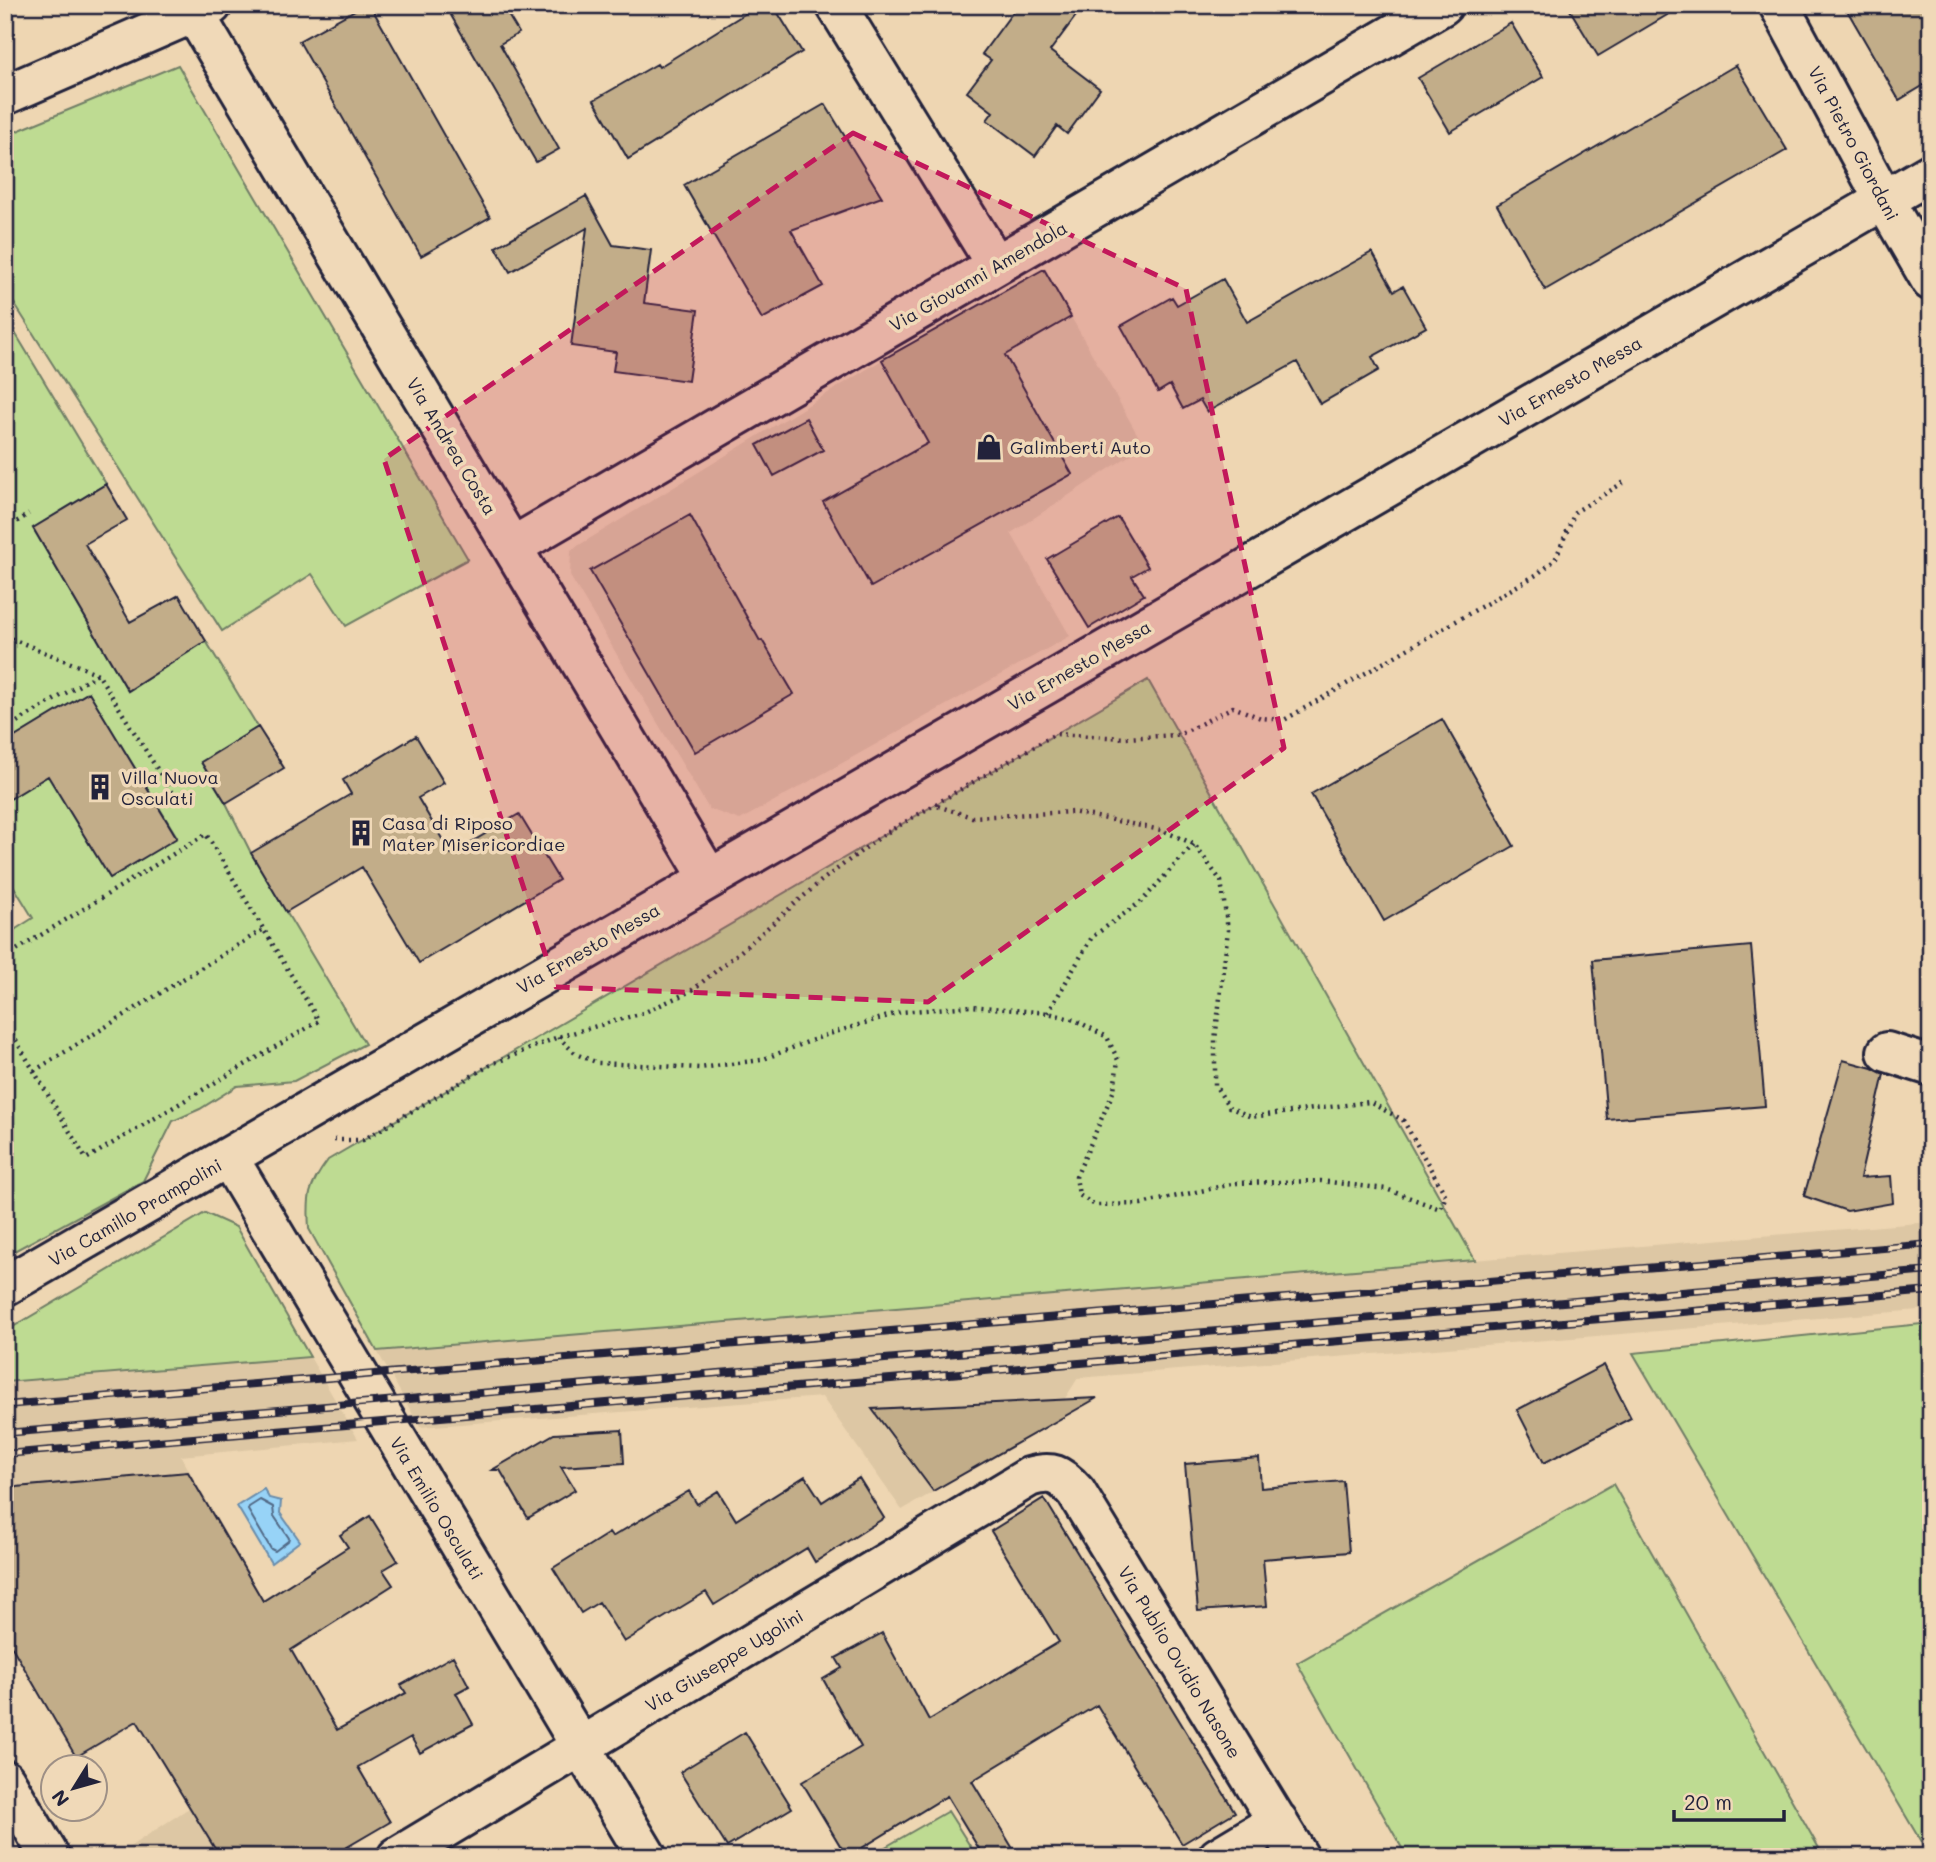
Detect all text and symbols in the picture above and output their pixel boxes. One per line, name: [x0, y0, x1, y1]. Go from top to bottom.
street label: Via Pietro Giordani: [1803, 62, 1905, 224]
street label: Via Giovanni Amendola: [885, 215, 1071, 337]
street label: Via Ernesto Messa: [1494, 330, 1646, 432]
street label: Via Andrea Costa: [401, 373, 503, 519]
shop icon: Galimberti Auto: [974, 432, 1004, 462]
place label: Galimberti Auto: [1010, 435, 1151, 459]
street label: Via Ernesto Messa: [1003, 614, 1155, 716]
place label: Villa Nuova Osculati: [121, 765, 219, 810]
building icon: Villa Nuova Osculati: [85, 772, 115, 802]
place label: Casa di Riposo Mater Misericordiae: [382, 811, 565, 856]
building icon: Casa di Riposo Mater Misericordiae: [346, 818, 376, 848]
street label: Via Ernesto Messa: [512, 897, 664, 999]
street label: Via Camillo Prampolini: [44, 1153, 226, 1271]
street label: Via Emilio Osculati: [385, 1432, 489, 1584]
street label: Via Publio Ovidio Nasone: [1113, 1561, 1247, 1763]
street label: Via Giuseppe Ugolini: [641, 1603, 807, 1717]
north arrow: [38, 1754, 108, 1824]
scale bar: [1674, 1778, 1784, 1822]
text: N: [46, 1785, 74, 1812]
text: 20 m: [1684, 1788, 1732, 1815]

